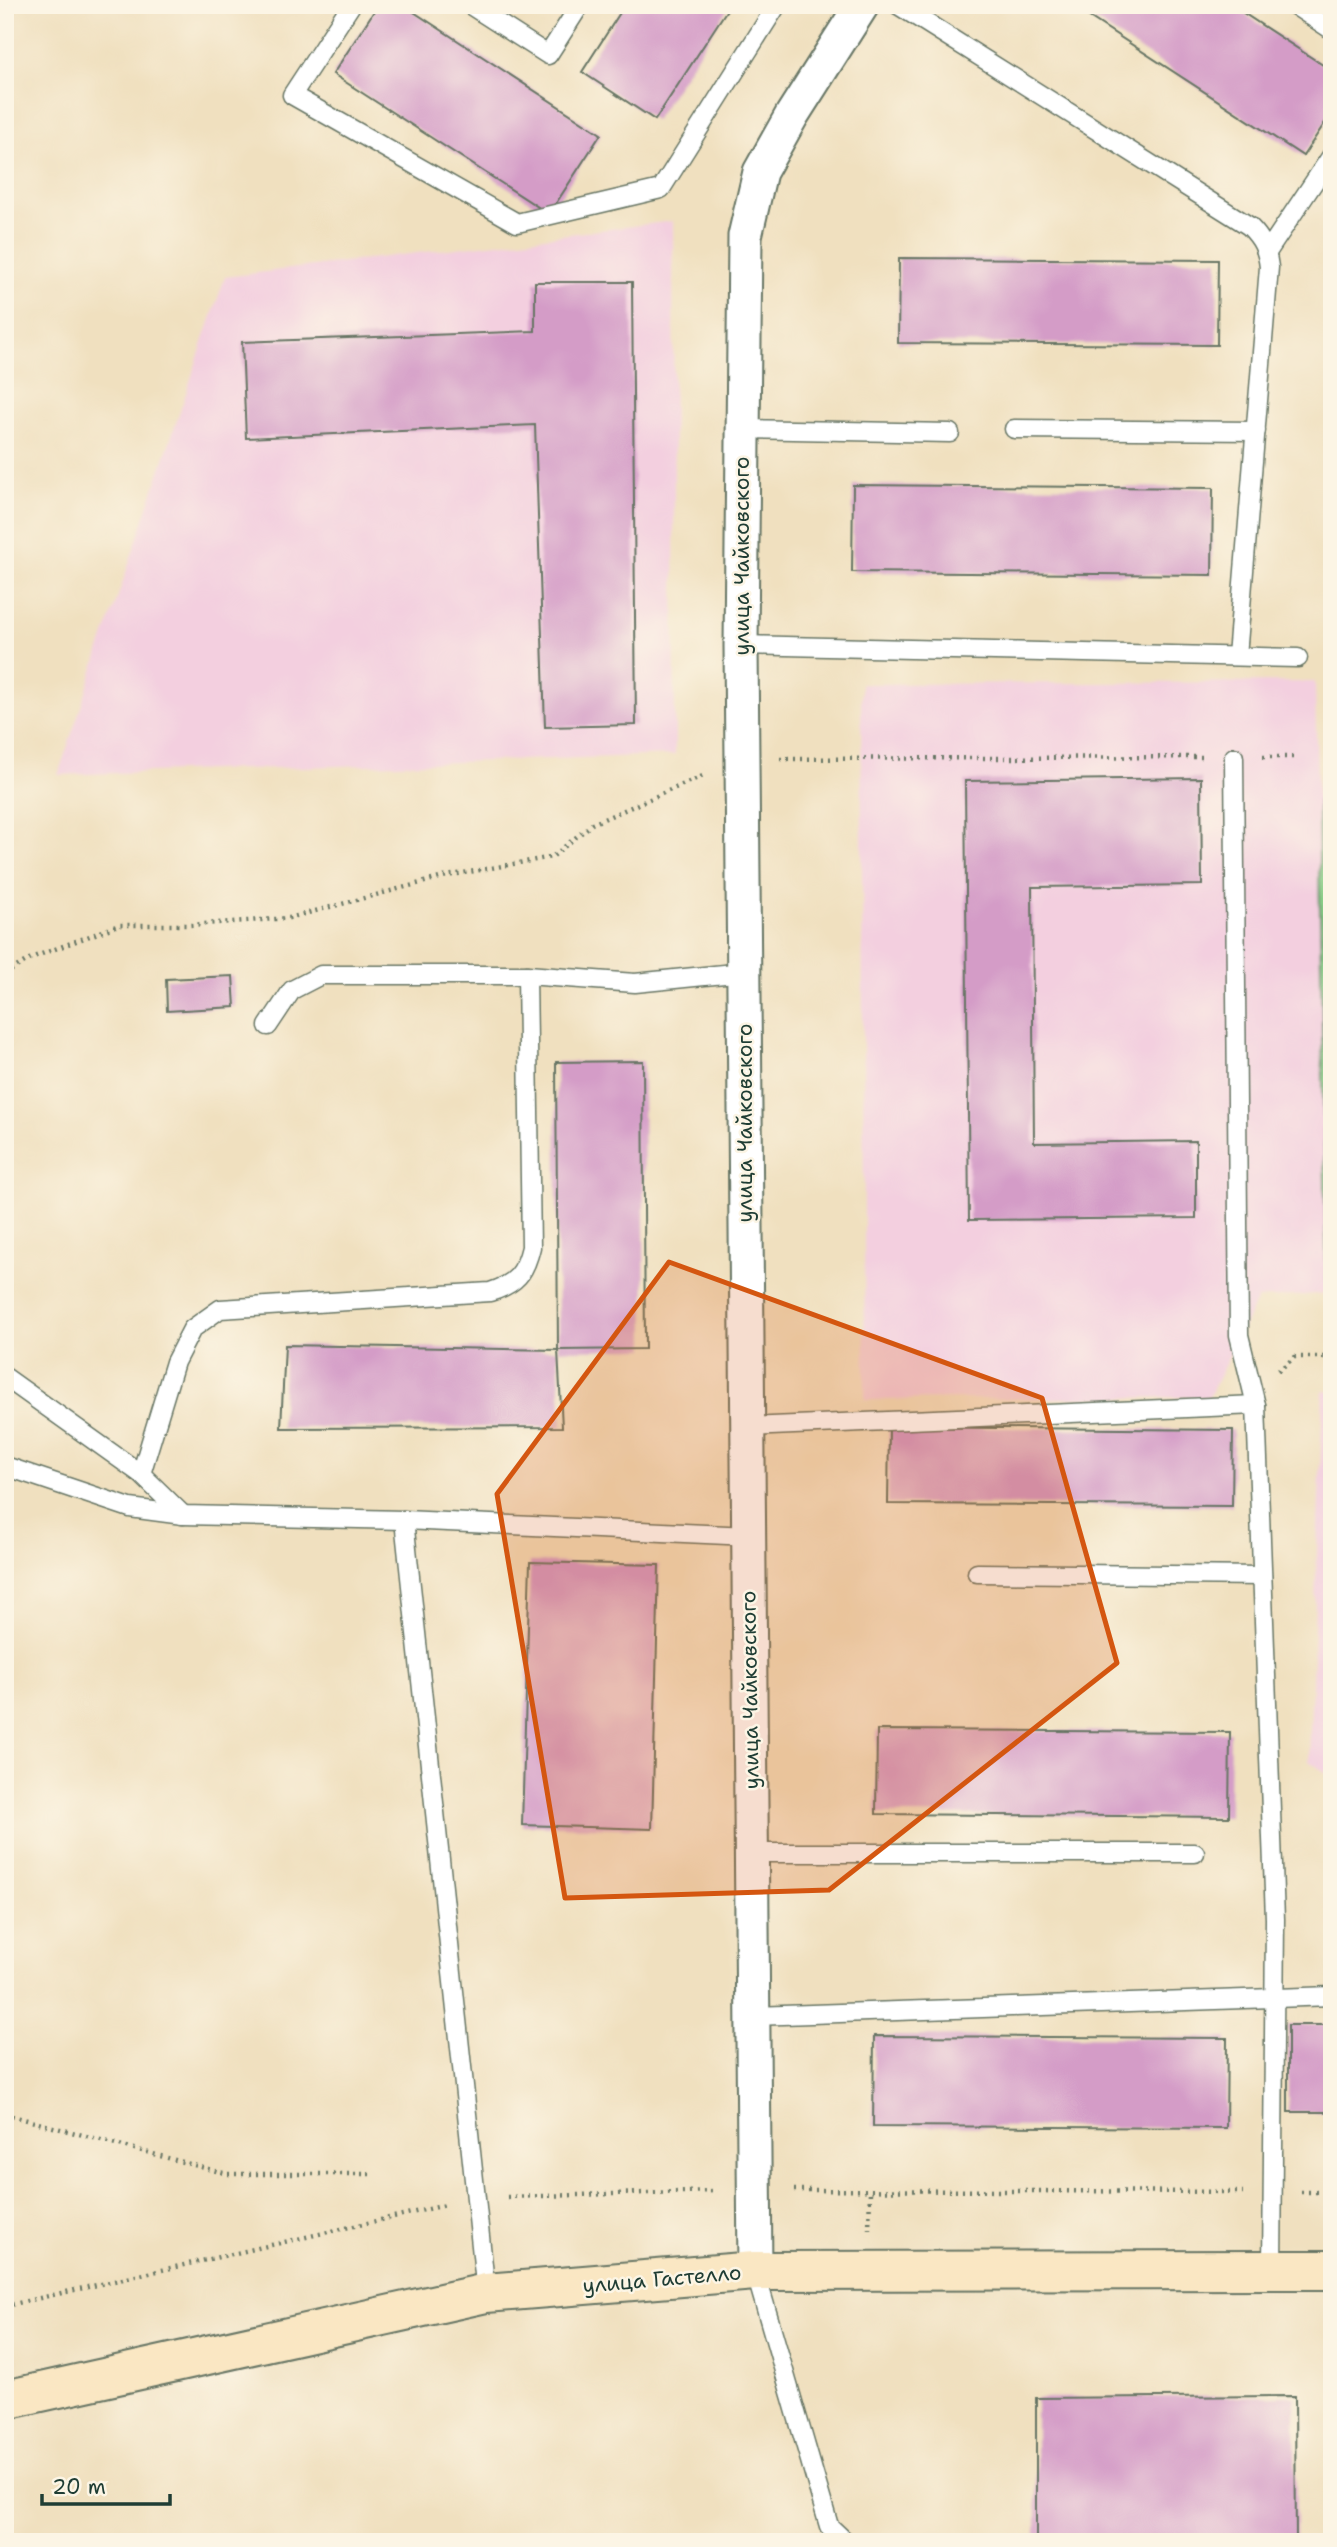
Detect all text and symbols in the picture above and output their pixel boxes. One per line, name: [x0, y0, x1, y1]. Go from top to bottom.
street label: улица Чайковского: [728, 457, 756, 656]
street label: улица Чайковского: [731, 1024, 759, 1223]
street label: улица Чайковского: [734, 1590, 766, 1790]
street label: улица Гастелло: [581, 2258, 743, 2300]
scale bar: [42, 2463, 170, 2507]
text: 20 m: [52, 2473, 106, 2501]

